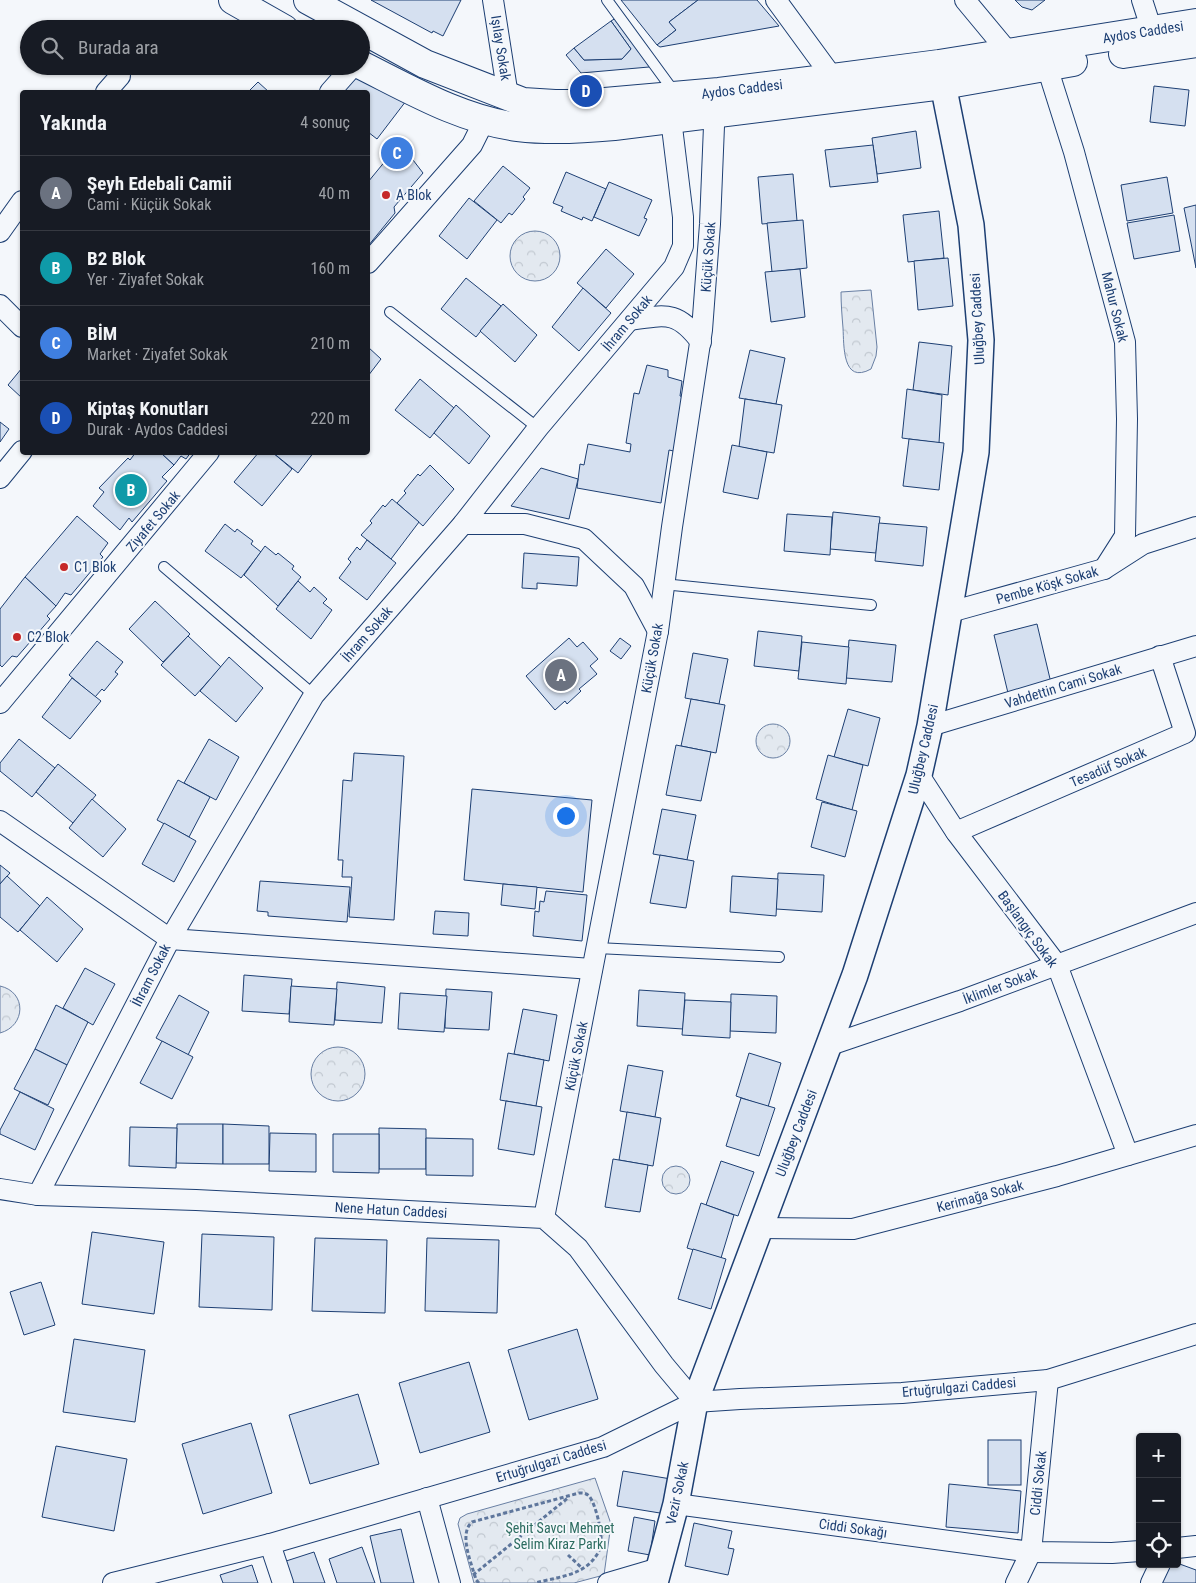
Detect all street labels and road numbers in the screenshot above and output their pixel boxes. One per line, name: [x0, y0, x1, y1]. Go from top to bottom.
street label: Işılay Sokak: [488, 14, 514, 82]
street label: Aydos Caddesi: [1101, 18, 1185, 46]
street label: Aydos Caddesi: [700, 76, 784, 102]
street label: Küçük Sokak: [698, 221, 718, 293]
street label: Mahur Sokak: [1099, 270, 1132, 344]
street label: Uluğbey Caddesi: [967, 273, 987, 365]
street label: İhram Sokak: [599, 291, 656, 354]
street label: Ziyafet Sokak: [123, 487, 184, 555]
street label: Pembe Köşk Sokak: [994, 563, 1101, 607]
street label: İhram Sokak: [339, 602, 396, 665]
street label: Küçük Sokak: [638, 621, 666, 694]
street label: Vahdettin Cami Sokak: [1003, 660, 1124, 711]
street label: Uluğbey Caddesi: [905, 702, 941, 796]
street label: Tesadüf Sokak: [1067, 743, 1149, 790]
street label: Başlangıç Sokak: [995, 888, 1062, 971]
street label: İhram Sokak: [128, 940, 174, 1009]
street label: İklimler Sokak: [961, 964, 1040, 1007]
street label: Küçük Sokak: [561, 1019, 591, 1092]
street label: Uluğbey Caddesi: [772, 1087, 820, 1179]
street label: Kerimağa Sokak: [935, 1177, 1026, 1215]
street label: Nene Hatun Caddesi: [334, 1199, 448, 1221]
street label: Ertuğrulgazi Caddesi: [901, 1374, 1017, 1400]
street label: Ertuğrulgazi Caddesi: [494, 1437, 608, 1485]
street label: Ciddi Sokak: [1027, 1449, 1049, 1516]
street label: Vezir Sokak: [662, 1459, 692, 1526]
street label: Ciddi Sokağı: [818, 1515, 888, 1541]

